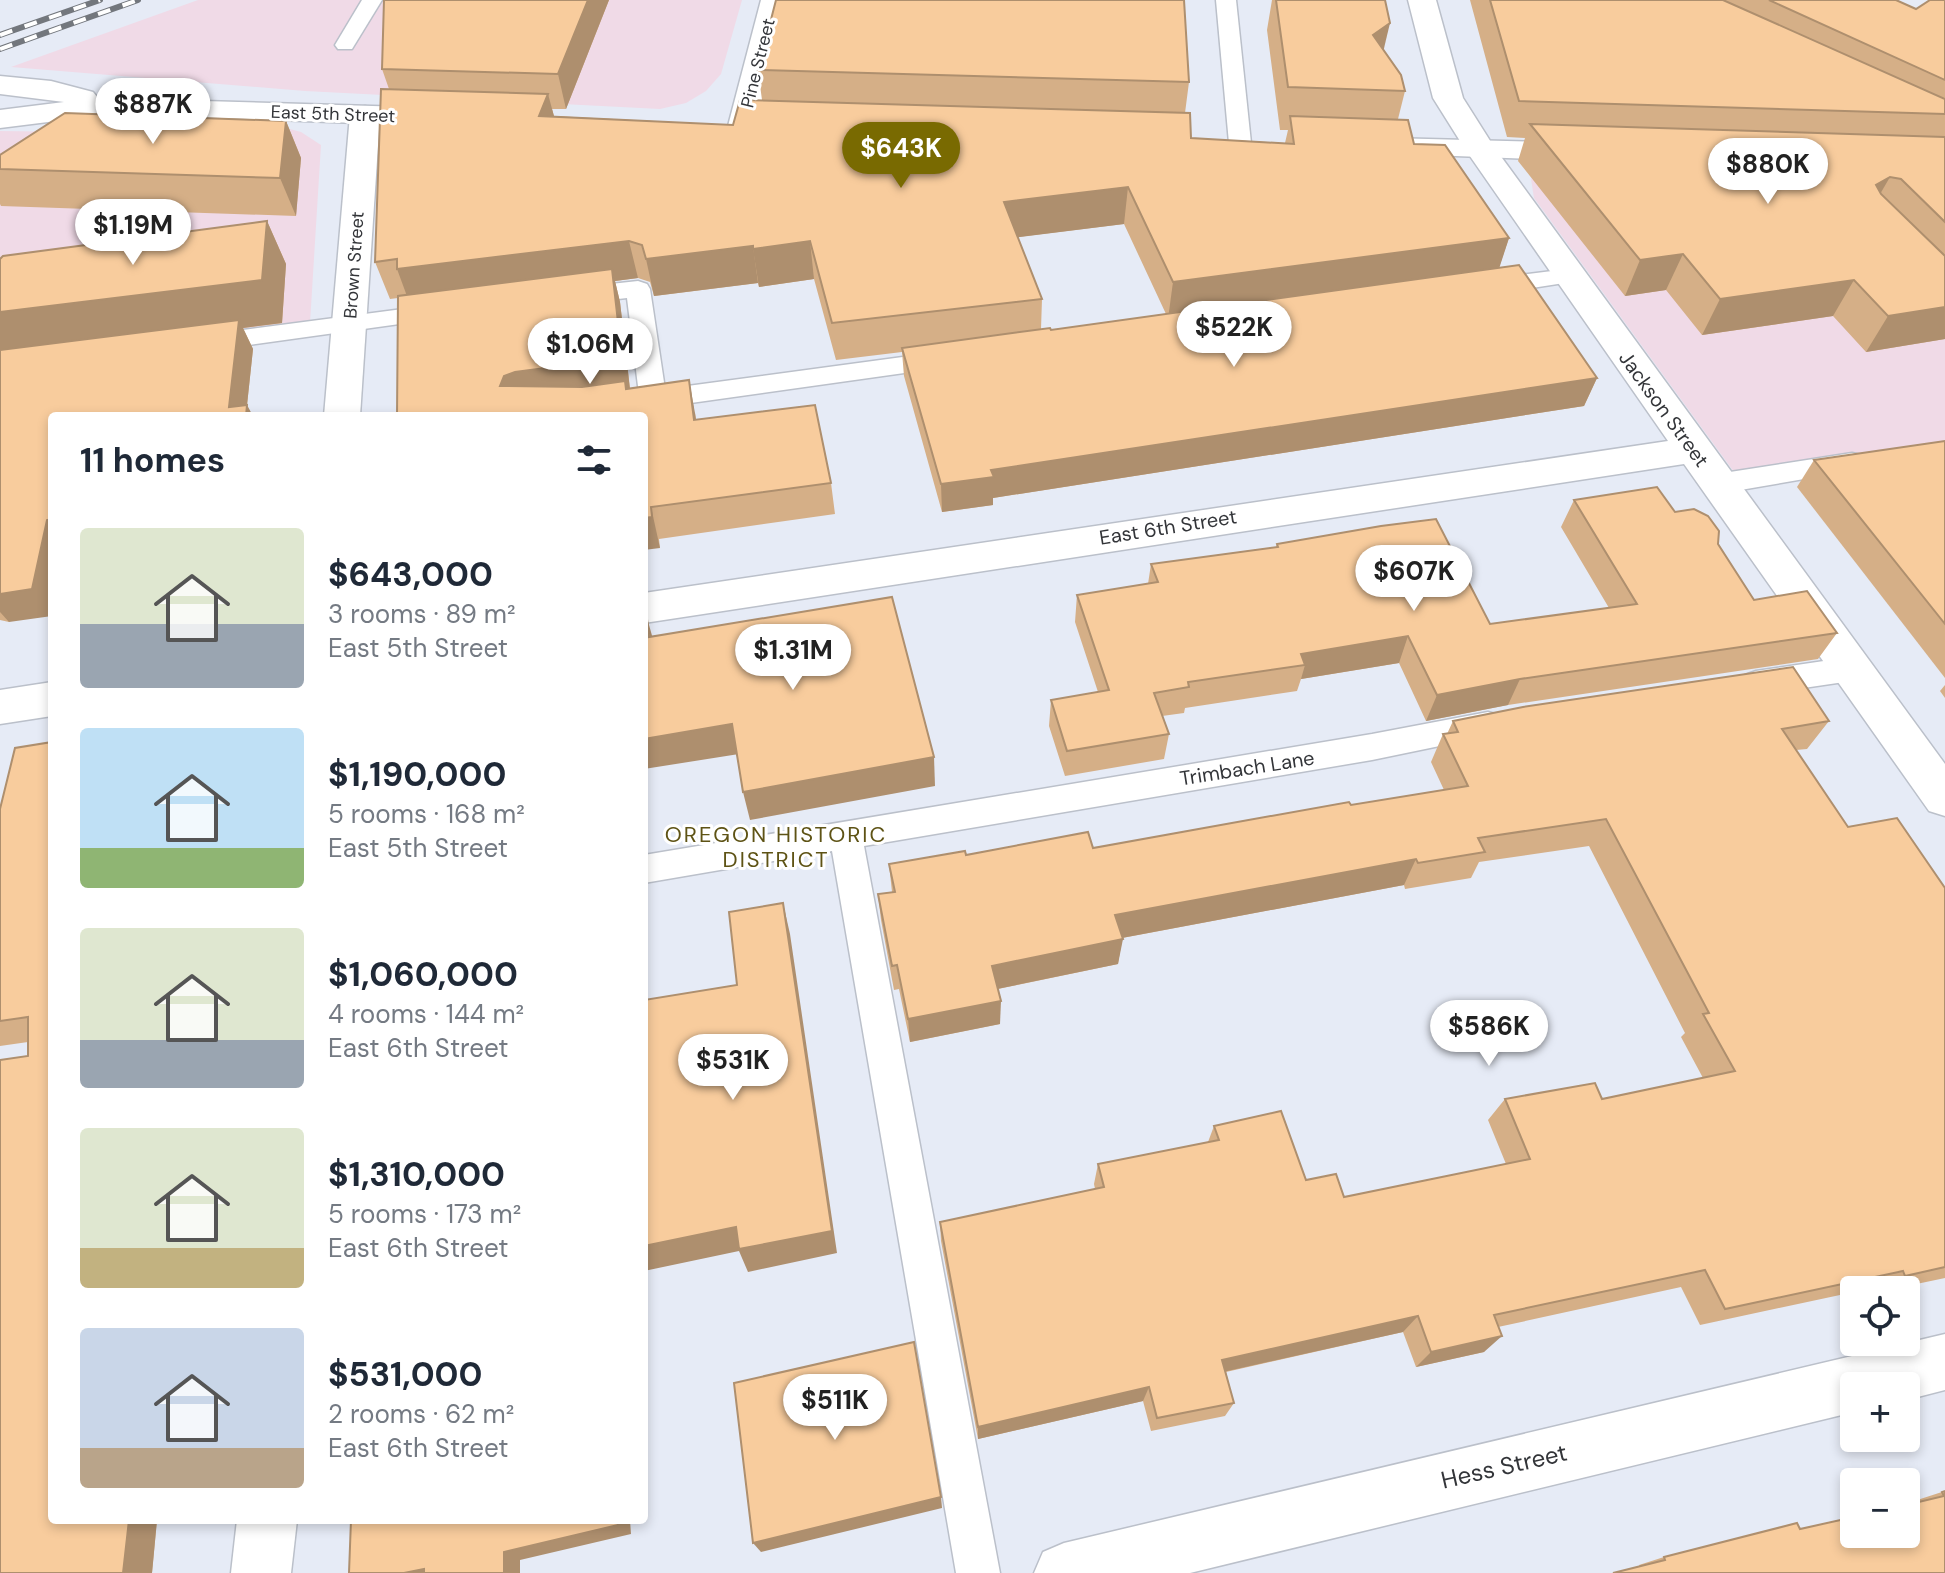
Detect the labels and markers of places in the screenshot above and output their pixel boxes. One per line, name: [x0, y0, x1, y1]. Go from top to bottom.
pin: $887K: [97, 78, 209, 146]
pin: $643K: [845, 122, 957, 190]
pin: $880K: [1712, 138, 1824, 206]
pin: $1.19M: [68, 199, 198, 267]
pin: $522K: [1178, 301, 1290, 369]
pin: $1.06M: [525, 318, 655, 386]
pin: $607K: [1358, 545, 1470, 613]
pin: $1.31M: [728, 624, 858, 692]
pin: $586K: [1433, 1000, 1545, 1068]
pin: $531K: [677, 1034, 789, 1102]
pin: $511K: [779, 1374, 891, 1442]

